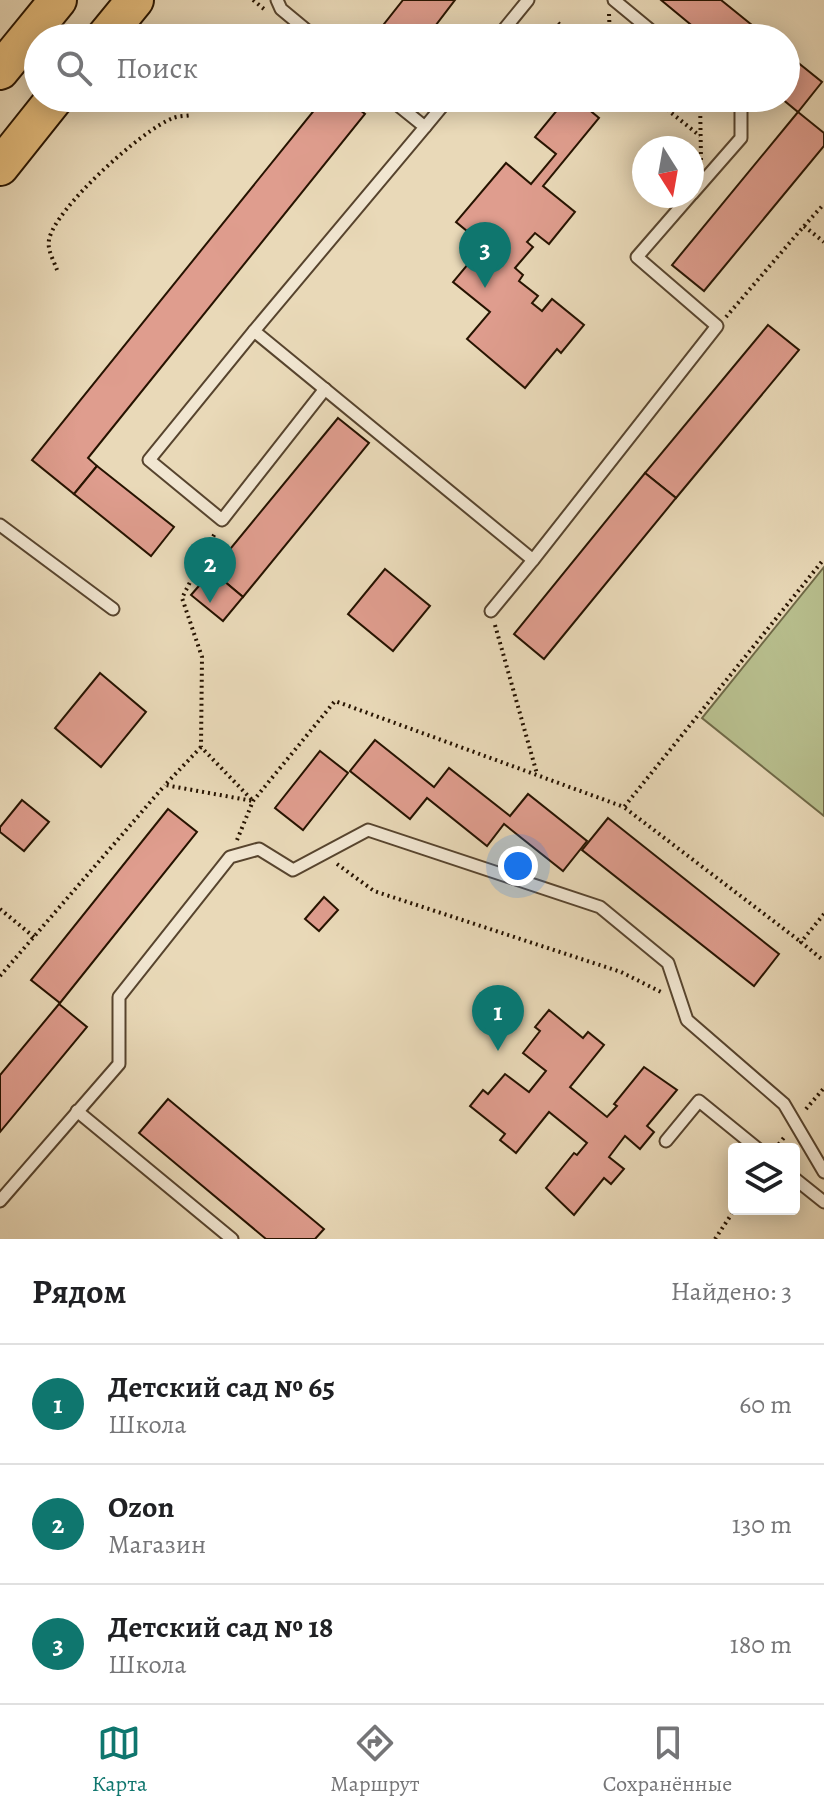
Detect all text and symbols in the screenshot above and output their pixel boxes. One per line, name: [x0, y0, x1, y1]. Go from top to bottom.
search box: [24, 24, 800, 112]
icon: search: [52, 46, 96, 90]
text: Поиск: [116, 48, 198, 88]
north arrow: [632, 136, 704, 208]
pin: 3: [459, 222, 511, 288]
pin: 2: [184, 537, 236, 603]
your location: [498, 846, 538, 886]
pin: 1: [472, 985, 524, 1051]
map controls: [728, 1143, 800, 1215]
button: layers: [728, 1143, 800, 1215]
text: Рядом: [32, 1268, 126, 1315]
text: Найдено: 3: [671, 1274, 792, 1309]
text: Детский сад № 65: [108, 1367, 335, 1407]
text: 1: [53, 1387, 63, 1422]
text: 60 m: [739, 1387, 792, 1422]
text: Школа: [108, 1407, 186, 1442]
text: Ozon: [108, 1487, 174, 1527]
text: 2: [52, 1507, 64, 1542]
text: 130 m: [732, 1507, 792, 1542]
text: Магазин: [108, 1527, 206, 1562]
text: Детский сад № 18: [108, 1607, 333, 1647]
text: 3: [52, 1627, 64, 1662]
text: 180 m: [730, 1627, 792, 1662]
text: Школа: [108, 1647, 186, 1682]
tab: Карта: [92, 1721, 147, 1799]
tab: Маршрут: [330, 1721, 419, 1799]
tab: Сохранённые: [603, 1721, 732, 1799]

